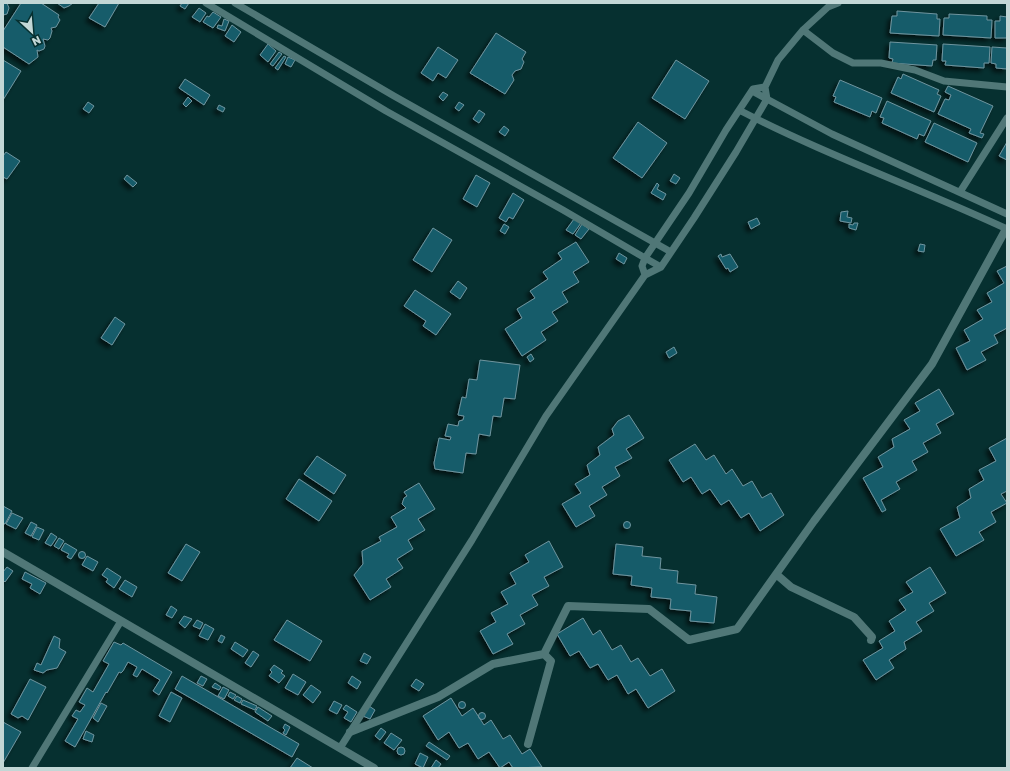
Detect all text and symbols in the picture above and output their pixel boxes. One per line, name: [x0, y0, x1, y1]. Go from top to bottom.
north arrow: [12, 12, 52, 52]
text: N: [30, 34, 43, 49]

